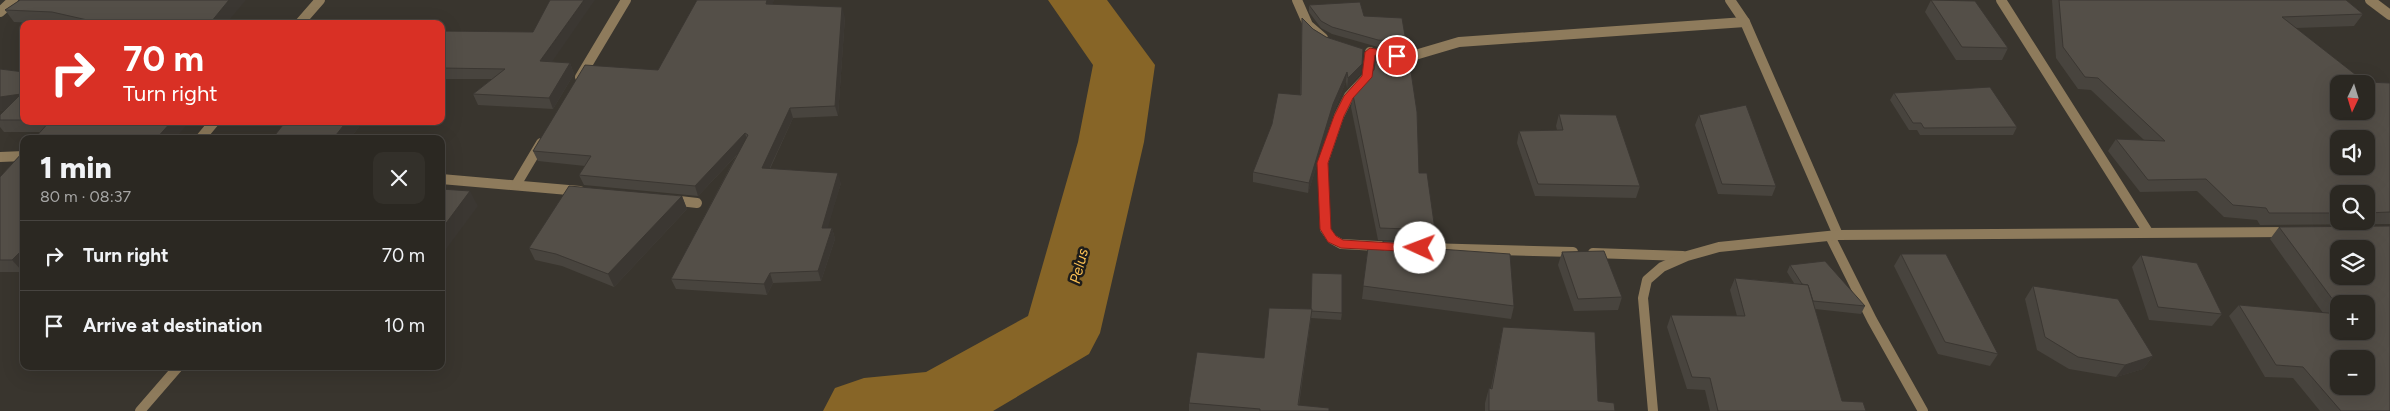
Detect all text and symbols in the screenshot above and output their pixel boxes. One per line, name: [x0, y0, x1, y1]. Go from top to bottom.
pin: [1376, 35, 1418, 77]
text: 70 m: [123, 38, 204, 80]
icon: right: [40, 40, 105, 105]
icon: arrive: [1383, 42, 1411, 70]
north arrow: [2330, 75, 2375, 120]
map controls: [2330, 75, 2375, 395]
text: Turn right: [123, 80, 218, 107]
button: sound: [2330, 130, 2375, 175]
text: 1 min: [40, 149, 112, 186]
button: close: [373, 152, 425, 204]
button: search: [2330, 185, 2375, 230]
text: 80 m · 08:37: [40, 187, 131, 206]
position arrow: [1393, 221, 1445, 273]
button: layers: [2330, 240, 2375, 285]
icon: right: [40, 242, 68, 270]
text: Turn right: [83, 244, 169, 267]
text: 70 m: [382, 244, 425, 267]
water label: Pelus: [1066, 247, 1092, 285]
button: +: [2330, 295, 2375, 340]
icon: arrive: [40, 312, 68, 340]
text: Arrive at destination: [83, 314, 262, 337]
text: 10 m: [384, 314, 425, 337]
button: −: [2330, 350, 2375, 395]

